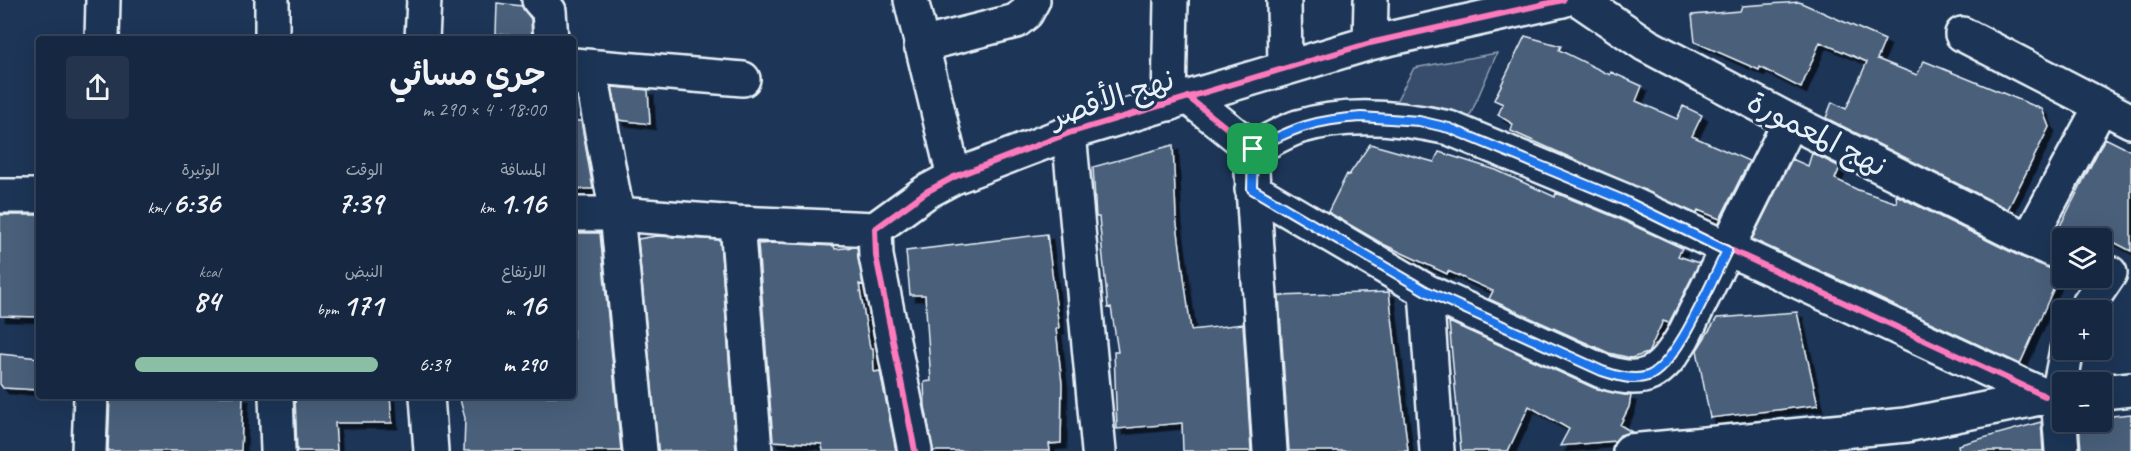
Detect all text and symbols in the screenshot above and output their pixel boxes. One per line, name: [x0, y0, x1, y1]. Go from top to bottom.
text: جري مسائي: [389, 53, 546, 95]
button: share: [66, 56, 129, 119]
street label: نهج الأقصر: [1042, 59, 1179, 138]
street label: نهج المعمورة: [1740, 83, 1893, 186]
text: 18:00 · 4 × 290 m: [422, 97, 546, 122]
pin: [1227, 123, 1278, 174]
icon: arrive: [1236, 132, 1269, 165]
text: الوتيرة: [181, 160, 220, 180]
text: الوقت: [346, 160, 383, 180]
text: المسافة: [500, 160, 546, 180]
text: 6:36: [172, 184, 220, 222]
text: 7:39: [337, 184, 383, 222]
text: 1.16: [499, 184, 546, 222]
text: /km: [148, 198, 172, 218]
text: km: [479, 198, 499, 218]
map controls: [2052, 228, 2112, 432]
button: layers: [2052, 228, 2112, 288]
text: kcal: [199, 262, 220, 282]
text: النبض: [345, 262, 383, 282]
text: الارتفاع: [501, 262, 546, 282]
text: 84: [193, 282, 220, 320]
text: 171: [343, 286, 383, 324]
text: 16: [518, 286, 546, 324]
text: bpm: [317, 300, 343, 320]
text: m: [506, 300, 518, 320]
button: +: [2052, 300, 2112, 360]
text: 6:39: [419, 352, 450, 377]
text: 290 m: [503, 352, 546, 377]
button: −: [2052, 372, 2112, 432]

